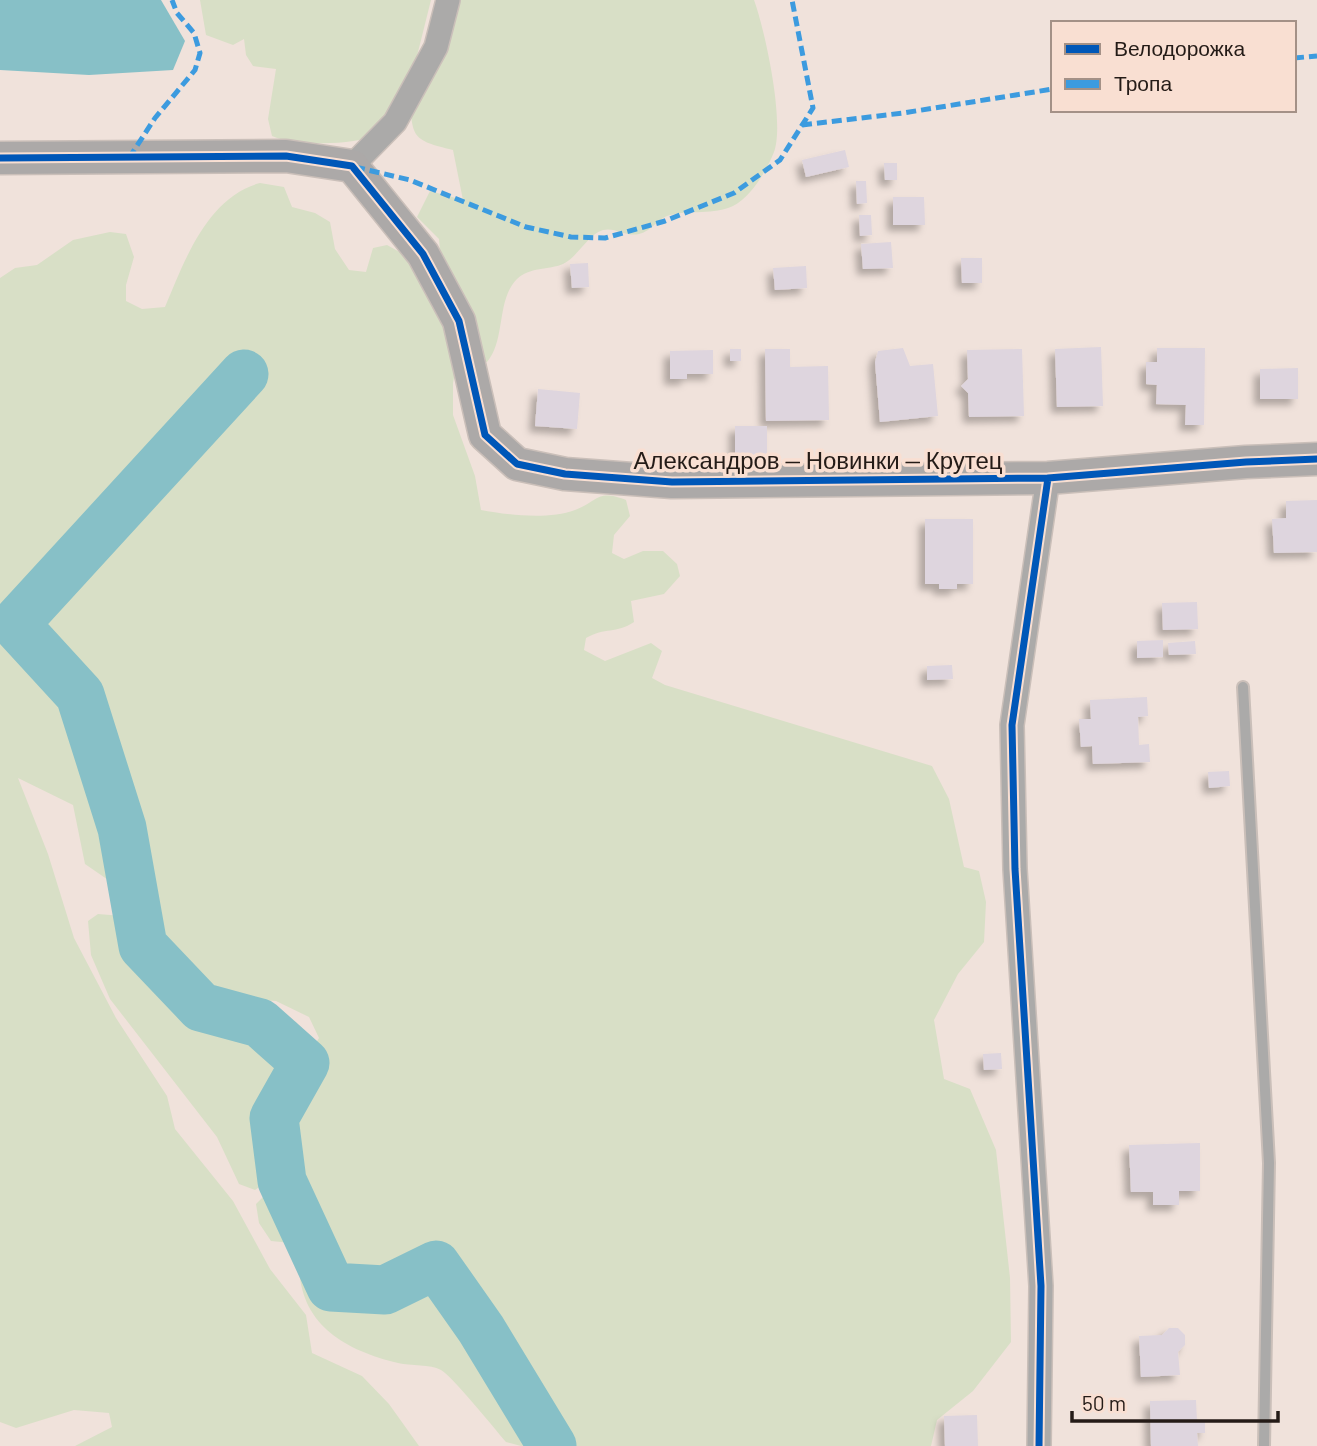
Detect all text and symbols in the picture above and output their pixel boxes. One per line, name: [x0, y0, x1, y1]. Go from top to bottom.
legend: [1051, 21, 1296, 112]
text: Велодорожка: [1114, 35, 1245, 60]
text: Тропа: [1114, 70, 1172, 95]
street label: Александров — Новинки — Крутец: [633, 445, 1003, 474]
scale bar: [1072, 1380, 1278, 1424]
text: 50 m: [1082, 1390, 1126, 1415]

